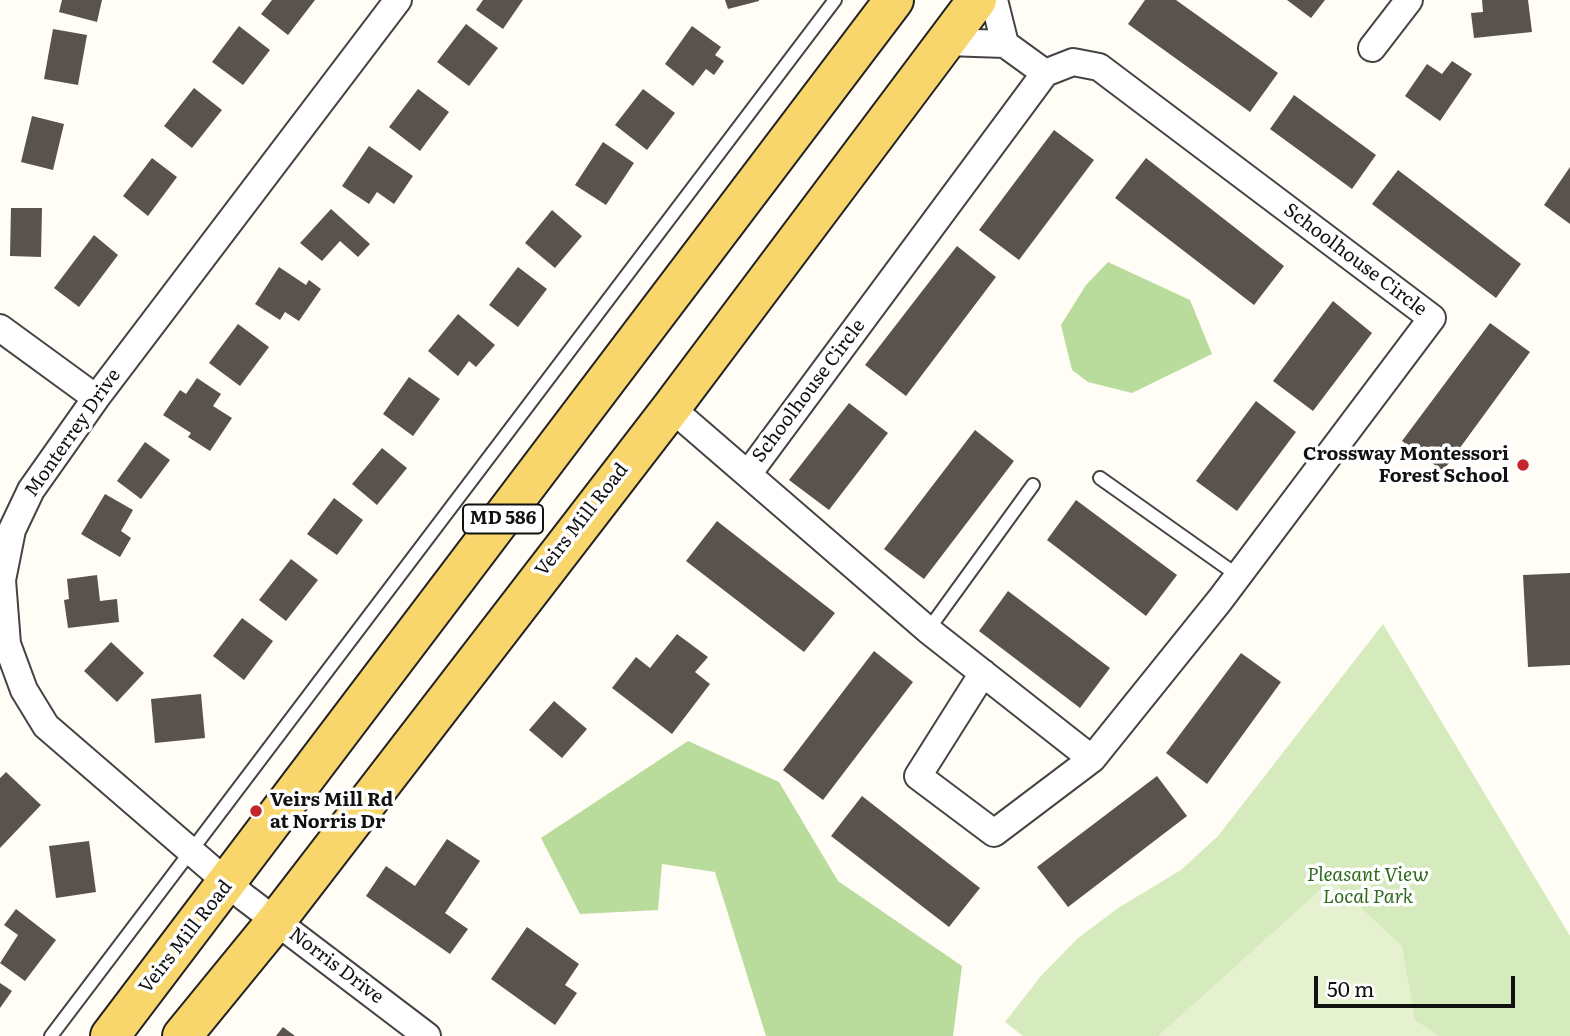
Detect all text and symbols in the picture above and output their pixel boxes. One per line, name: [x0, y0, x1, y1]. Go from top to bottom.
street label: Schoolhouse Circle: [1279, 199, 1431, 321]
street label: Schoolhouse Circle: [748, 315, 870, 467]
street label: Monterrey Drive: [20, 365, 126, 501]
place label: Crossway Montessori Forest School: [1303, 443, 1509, 487]
marker: Crossway Montessori Forest School: [1515, 457, 1531, 473]
street label: Veirs Mill Road: [531, 459, 633, 581]
road number: MD 586: [463, 504, 543, 534]
place label: Veirs Mill Rd at Norris Dr: [270, 789, 393, 833]
marker: Veirs Mill Rd at Norris Dr: [248, 803, 264, 819]
park label: Pleasant View Local Park: [1307, 864, 1429, 908]
street label: Veirs Mill Road: [135, 876, 237, 998]
street label: Norris Drive: [284, 923, 388, 1009]
scale bar: [1318, 962, 1519, 1006]
text: 50 m: [1327, 972, 1374, 1003]

